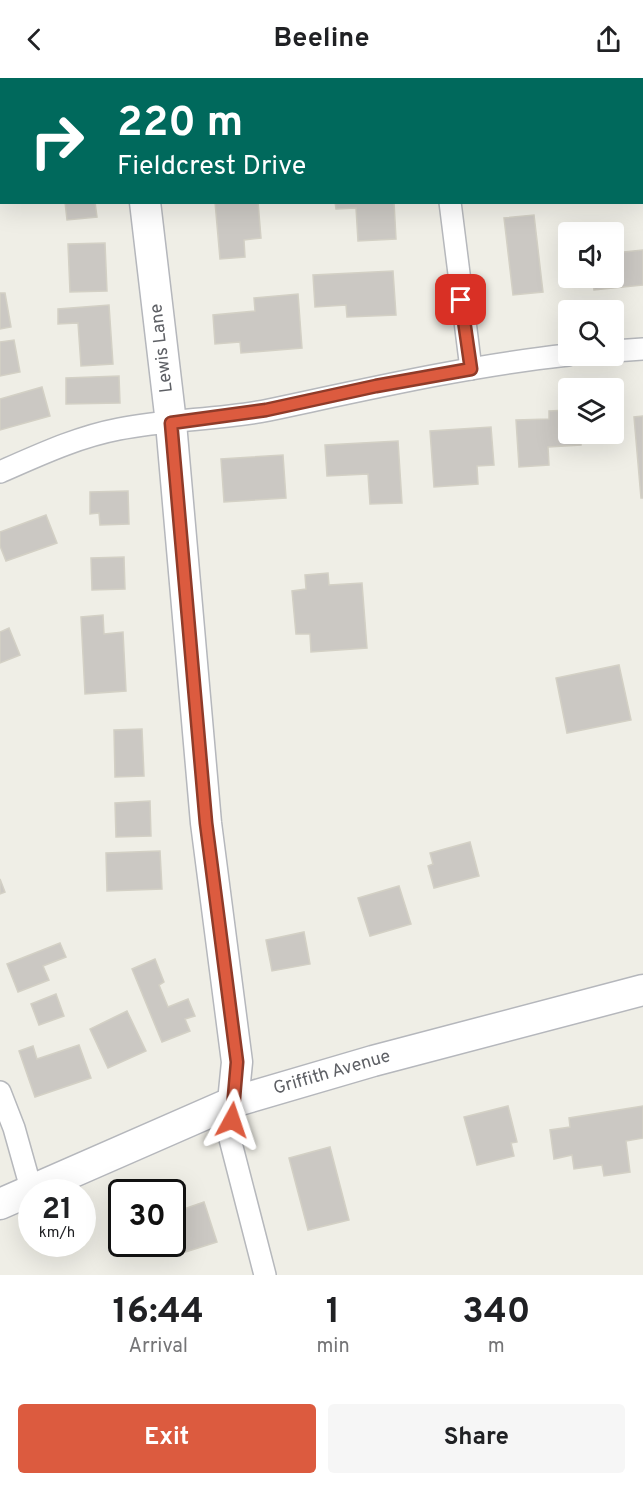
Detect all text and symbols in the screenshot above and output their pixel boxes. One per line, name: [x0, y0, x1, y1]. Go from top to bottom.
text: Beeline: [273, 22, 370, 56]
icon: back: [18, 23, 51, 56]
icon: share: [592, 23, 625, 56]
text: 220 m: [117, 98, 243, 151]
icon: right: [18, 102, 96, 180]
text: Fieldcrest Drive: [117, 150, 306, 184]
map controls: [558, 222, 624, 444]
button: sound: [558, 222, 624, 288]
pin: [435, 274, 486, 325]
icon: arrive: [444, 283, 477, 316]
button: search: [558, 300, 624, 366]
street label: Lewis Lane: [145, 302, 179, 394]
button: layers: [558, 378, 624, 444]
street label: Griffith Avenue: [271, 1045, 393, 1101]
position arrow: [200, 1088, 264, 1152]
speed limit sign: 30: [108, 1179, 186, 1257]
text: 21: [42, 1192, 72, 1229]
text: km/h: [39, 1224, 75, 1243]
text: 16:44: [112, 1290, 204, 1336]
text: 1: [326, 1290, 340, 1336]
text: 340: [462, 1290, 531, 1336]
text: Arrival: [128, 1334, 188, 1360]
text: min: [316, 1334, 350, 1360]
text: m: [488, 1334, 505, 1360]
button: Exit: [18, 1404, 316, 1473]
button: Share: [328, 1404, 625, 1473]

